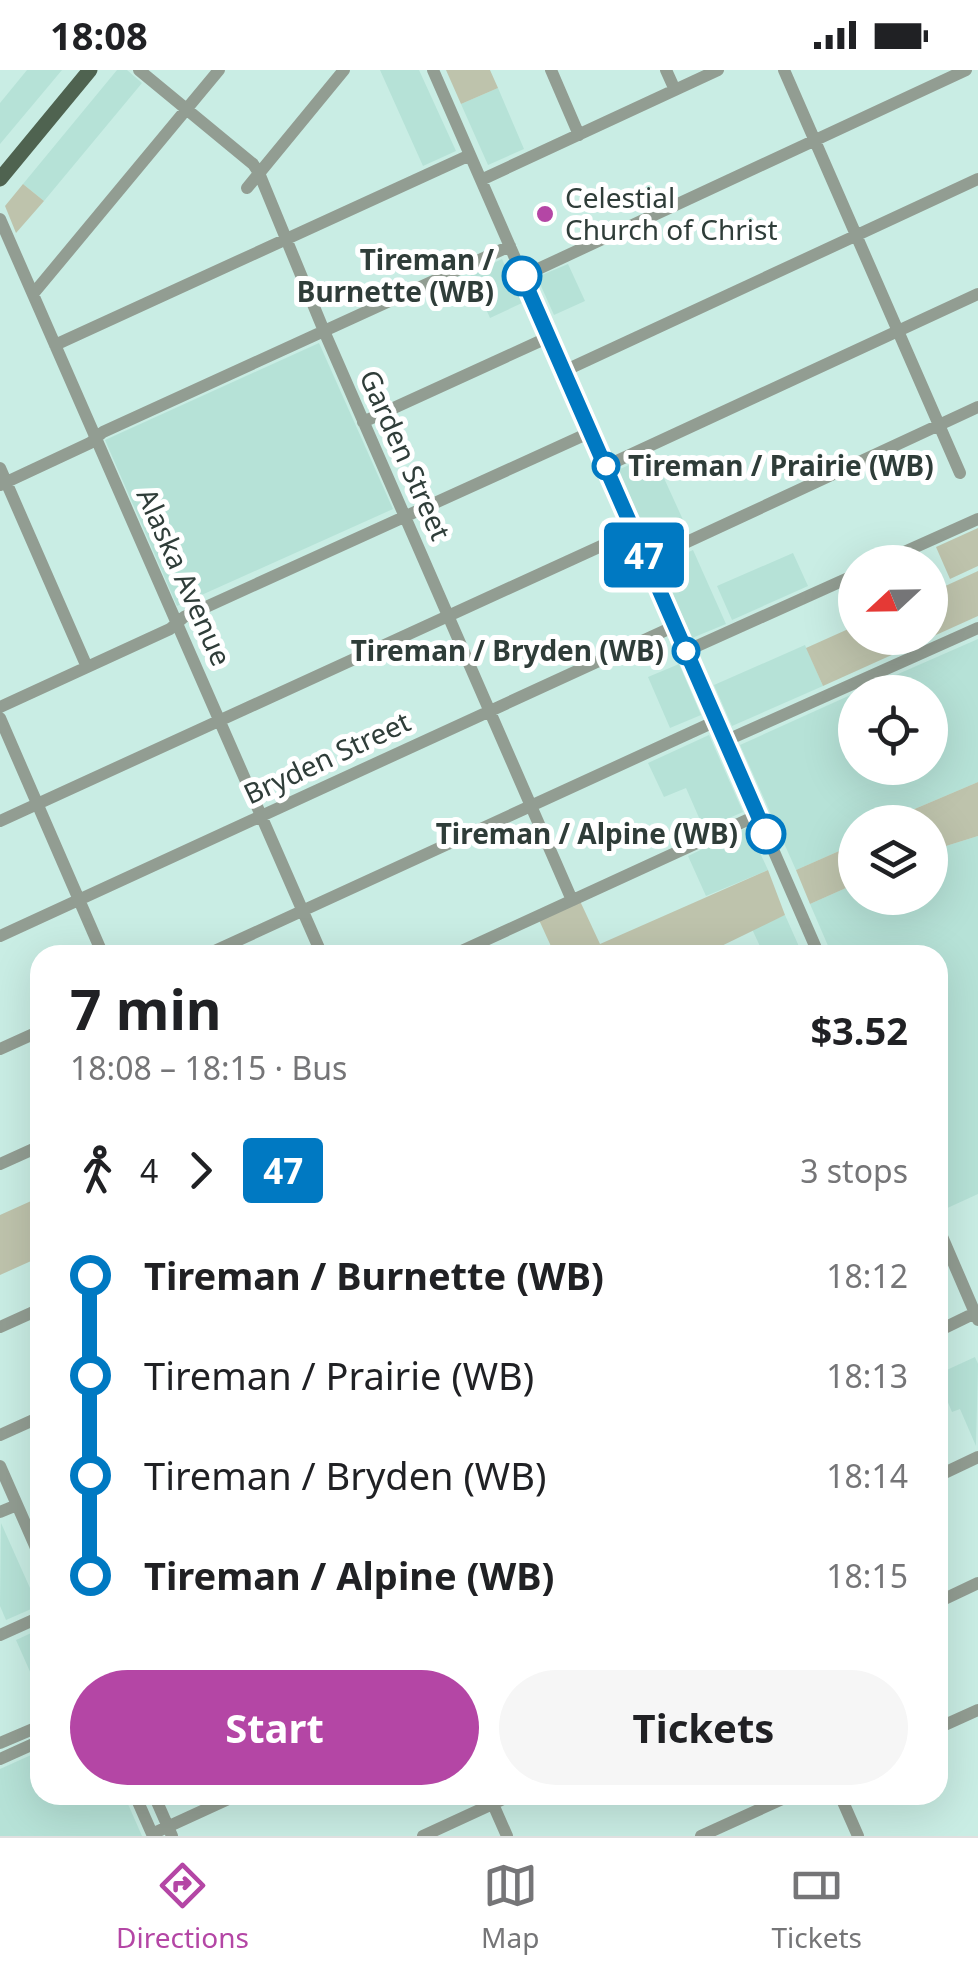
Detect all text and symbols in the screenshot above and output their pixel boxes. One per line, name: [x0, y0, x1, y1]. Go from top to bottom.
text: 18:08: [50, 9, 148, 61]
place label: Celestial Church of Christ: [565, 178, 778, 248]
marker: Celestial Church of Christ: [534, 203, 556, 225]
place label: Tireman / Burnette (WB): [297, 240, 494, 310]
marker: Tireman / Burnette (WB): [503, 257, 541, 295]
street label: Garden Street: [351, 363, 460, 546]
place label: Tireman / Prairie (WB): [628, 446, 934, 484]
marker: Tireman / Prairie (WB): [593, 453, 619, 479]
street label: Alaska Avenue: [129, 482, 241, 671]
line badge: 47: [599, 522, 689, 588]
text: 47: [624, 532, 664, 579]
north arrow: [838, 545, 948, 655]
map controls: [838, 545, 948, 915]
place label: Tireman / Bryden (WB): [351, 631, 664, 669]
marker: Tireman / Bryden (WB): [673, 638, 699, 664]
button: locate: [838, 675, 948, 785]
street label: Bryden Street: [237, 702, 416, 812]
button: layers: [838, 805, 948, 915]
place label: Tireman / Alpine (WB): [436, 814, 738, 852]
marker: Tireman / Alpine (WB): [747, 815, 785, 853]
text: 7 min: [70, 971, 222, 1046]
text: $3.52: [810, 1004, 908, 1056]
text: 18:08 – 18:15 · Bus: [70, 1046, 347, 1089]
icon: walk: [70, 1143, 125, 1198]
icon: forward: [173, 1143, 228, 1198]
text: 47: [263, 1147, 303, 1194]
text: 4: [140, 1149, 158, 1192]
text: 3 stops: [800, 1149, 908, 1192]
text: Tireman / Burnette (WB): [144, 1249, 604, 1301]
text: 18:12: [826, 1254, 908, 1297]
text: Tireman / Prairie (WB): [144, 1349, 534, 1401]
text: 18:13: [826, 1354, 908, 1397]
text: Tireman / Bryden (WB): [144, 1449, 546, 1501]
text: 18:14: [826, 1454, 908, 1497]
text: Tireman / Alpine (WB): [144, 1549, 554, 1601]
text: 18:15: [826, 1554, 908, 1597]
button: Start: [70, 1670, 479, 1785]
button: Tickets: [499, 1670, 908, 1785]
tab: Directions: [116, 1858, 249, 1956]
tab: Map: [481, 1858, 539, 1956]
tab: Tickets: [771, 1858, 862, 1956]

